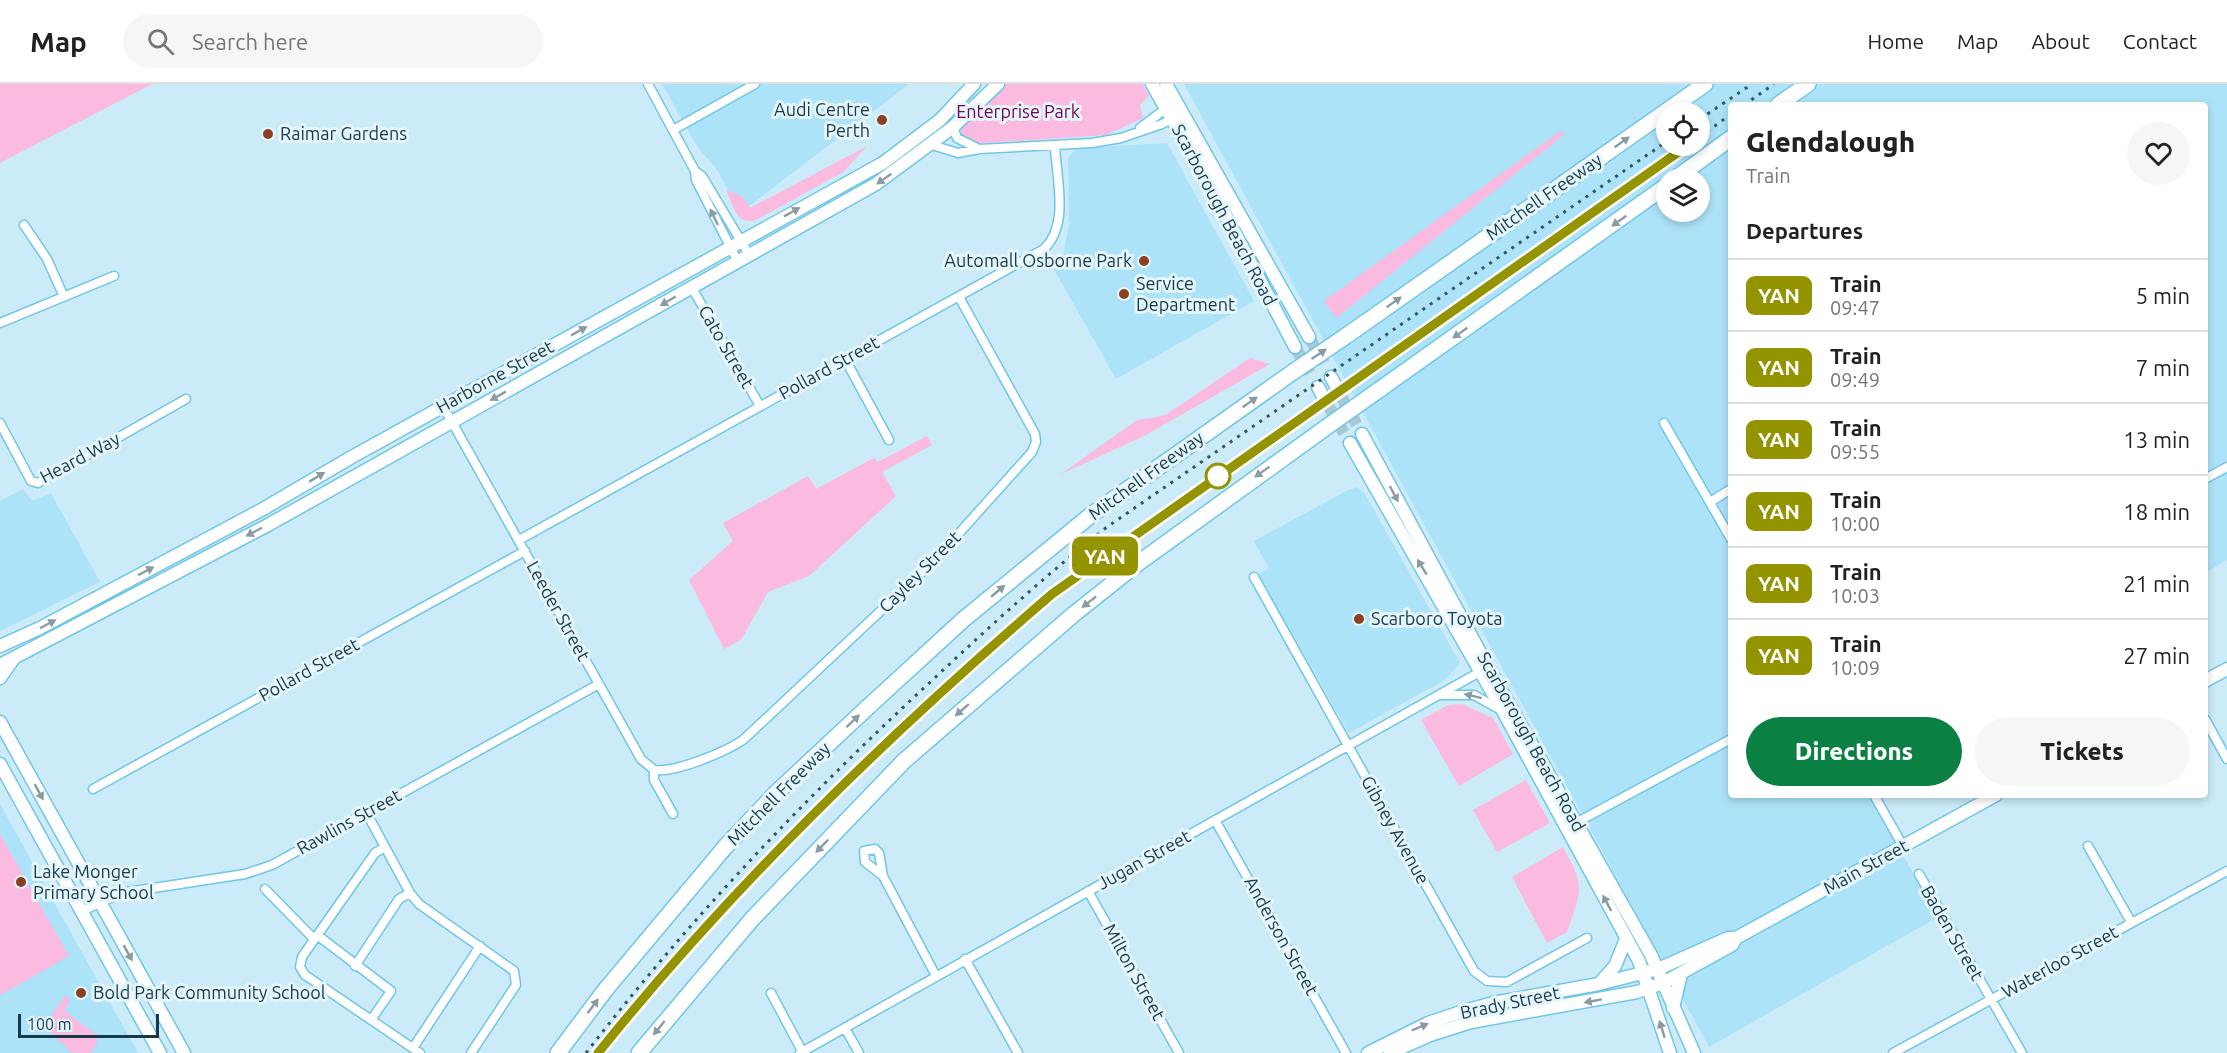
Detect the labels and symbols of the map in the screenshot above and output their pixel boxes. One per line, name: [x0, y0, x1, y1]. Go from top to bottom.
place label: Audi Centre Perth: [774, 99, 870, 140]
park label: Enterprise Park: [956, 101, 1080, 121]
marker: Audi Centre Perth: [875, 113, 889, 127]
street label: Scarborough Beach Road: [1169, 121, 1281, 308]
place label: Raimar Gardens: [280, 123, 407, 143]
marker: Raimar Gardens: [261, 127, 275, 141]
one-way arrow: [1613, 136, 1629, 148]
street label: Mitchell Freeway: [1482, 149, 1605, 244]
one-way arrow: [877, 172, 892, 184]
one-way arrow: [784, 207, 800, 218]
one-way arrow: [710, 209, 719, 226]
one-way arrow: [1612, 214, 1627, 226]
place label: Automall Osborne Park: [944, 250, 1132, 270]
marker: Automall Osborne Park: [1137, 254, 1151, 268]
place label: Service Department: [1136, 273, 1235, 314]
marker: Service Department: [1117, 287, 1131, 301]
one-way arrow: [660, 296, 677, 306]
one-way arrow: [1386, 297, 1401, 309]
street label: Cato Street: [695, 302, 759, 391]
one-way arrow: [570, 326, 587, 336]
one-way arrow: [1453, 327, 1469, 339]
street label: Pollard Street: [775, 331, 882, 403]
street label: Harborne Street: [432, 336, 557, 417]
one-way arrow: [1311, 348, 1327, 360]
one-way arrow: [490, 391, 507, 401]
one-way arrow: [1241, 396, 1257, 408]
street label: Mitchell Freeway: [1084, 427, 1207, 524]
street label: Heard Way: [36, 428, 123, 486]
unlabelled marker: [1205, 463, 1231, 489]
one-way arrow: [1255, 466, 1271, 478]
one-way arrow: [309, 472, 326, 482]
one-way arrow: [1389, 485, 1399, 502]
one-way arrow: [246, 527, 263, 537]
street label: Cayley Street: [875, 527, 964, 616]
line badge: YAN: [1070, 536, 1140, 576]
street label: Leeder Street: [523, 557, 594, 664]
one-way arrow: [1417, 558, 1427, 575]
one-way arrow: [138, 566, 155, 576]
one-way arrow: [990, 584, 1006, 597]
one-way arrow: [1082, 595, 1097, 607]
place label: Scarboro Toyota: [1371, 608, 1502, 628]
marker: Scarboro Toyota: [1352, 612, 1366, 626]
one-way arrow: [40, 619, 57, 629]
street label: Pollard Street: [255, 633, 362, 705]
street label: Scarborough Beach Road: [1474, 648, 1590, 835]
one-way arrow: [1464, 691, 1482, 700]
one-way arrow: [955, 703, 970, 716]
one-way arrow: [846, 714, 861, 728]
street label: Mitchell Freeway: [723, 738, 834, 849]
street label: Gibney Avenue: [1358, 772, 1434, 887]
one-way arrow: [34, 784, 44, 801]
street label: Rawlins Street: [293, 784, 404, 858]
street label: Jugan Street: [1093, 825, 1194, 893]
street label: Main Street: [1820, 835, 1911, 898]
one-way arrow: [816, 838, 829, 853]
place label: Lake Monger Primary School: [33, 861, 154, 902]
street label: Anderson Street: [1241, 873, 1323, 998]
marker: Lake Monger Primary School: [14, 875, 28, 889]
street label: Baden Street: [1918, 882, 1988, 983]
one-way arrow: [1602, 894, 1612, 912]
street label: Milton Street: [1100, 920, 1170, 1023]
street label: Waterloo Street: [1998, 921, 2121, 1001]
one-way arrow: [123, 944, 133, 961]
place label: Bold Park Community School: [93, 982, 326, 1002]
street label: Brady Street: [1458, 982, 1561, 1022]
marker: Bold Park Community School: [74, 986, 88, 1000]
one-way arrow: [1583, 997, 1602, 1006]
one-way arrow: [587, 998, 599, 1014]
scale bar: [18, 1011, 159, 1038]
one-way arrow: [653, 1020, 666, 1036]
one-way arrow: [1657, 1020, 1667, 1038]
one-way arrow: [1412, 1022, 1430, 1032]

